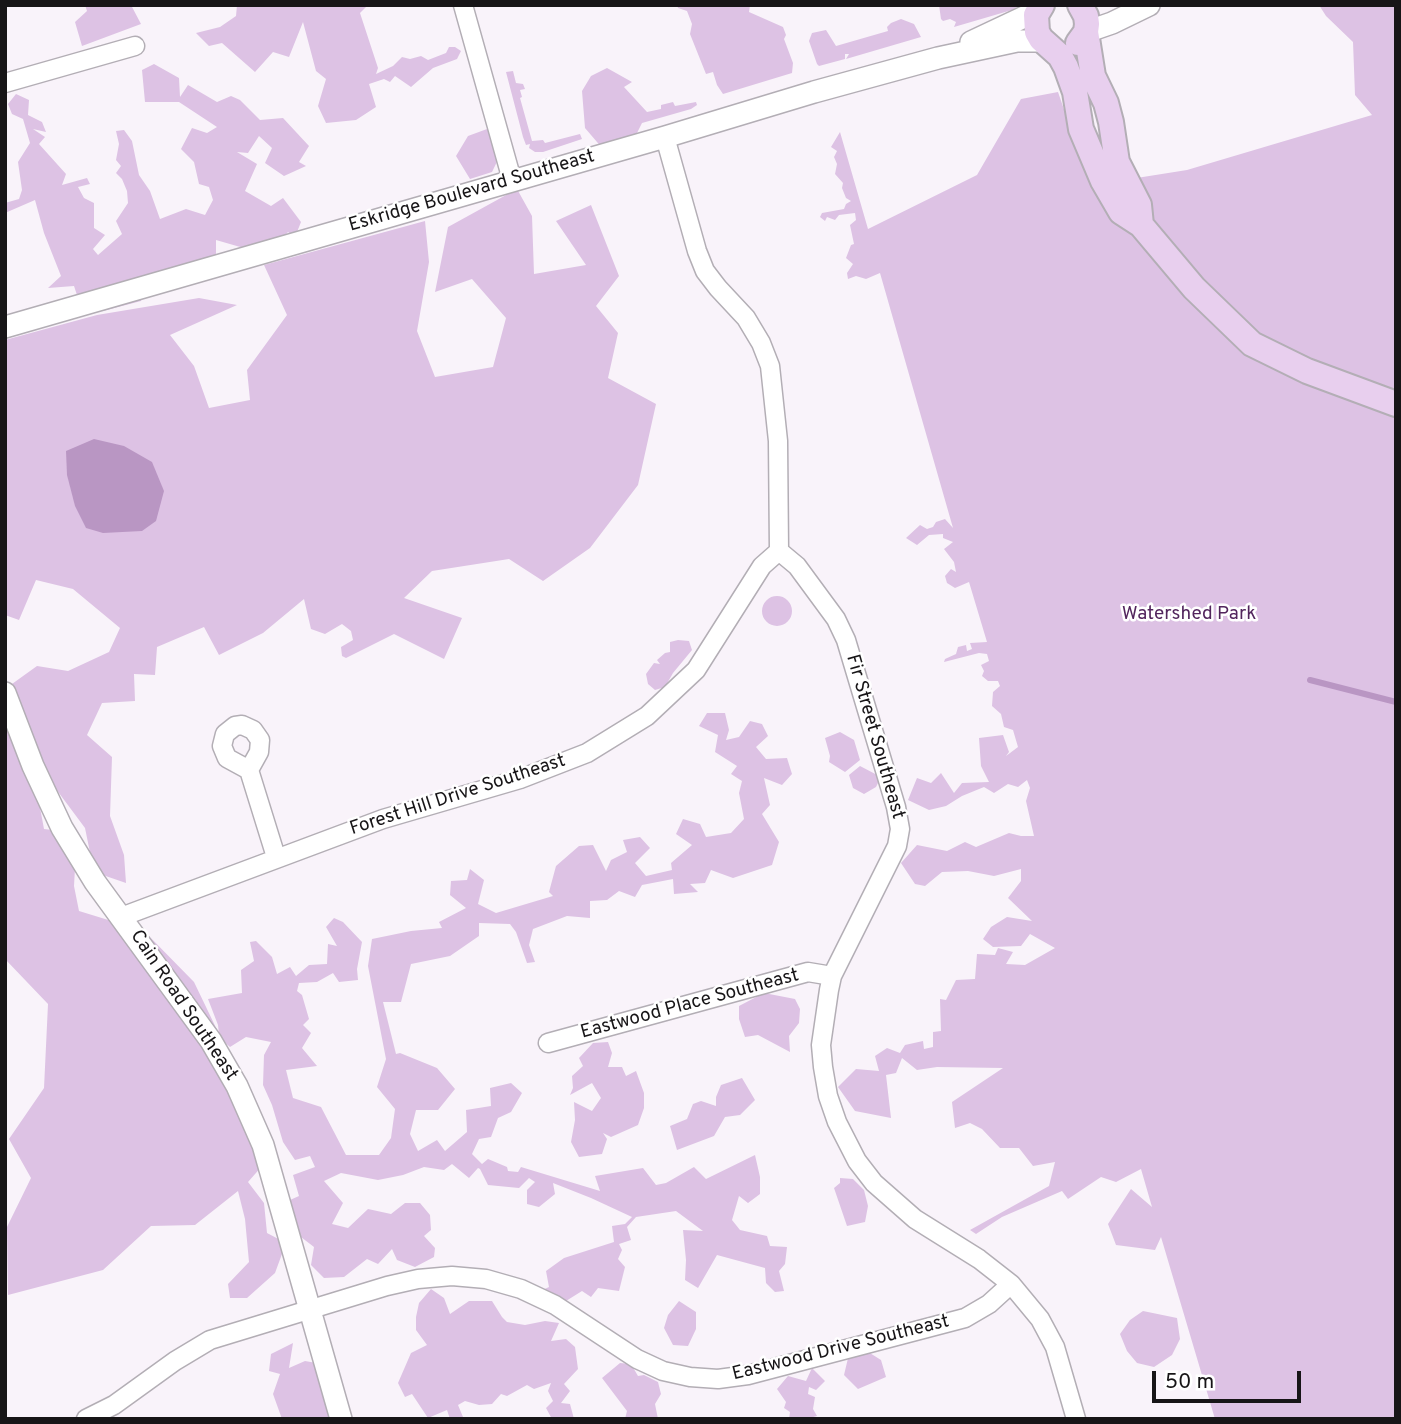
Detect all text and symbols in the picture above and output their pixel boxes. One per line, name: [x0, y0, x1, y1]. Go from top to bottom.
street label: Eskridge Boulevard Southeast: [346, 146, 598, 238]
park label: Watershed Park: [1122, 604, 1256, 626]
street label: Fir Street Southeast: [840, 652, 908, 822]
street label: Forest Hill Drive Southeast: [347, 750, 569, 842]
street label: Cain Road Southeast: [124, 926, 242, 1086]
street label: Eastwood Place Southeast: [578, 965, 802, 1045]
street label: Eastwood Drive Southeast: [730, 1311, 952, 1387]
scale bar: [1156, 1358, 1305, 1402]
text: 50 m: [1165, 1369, 1214, 1396]

